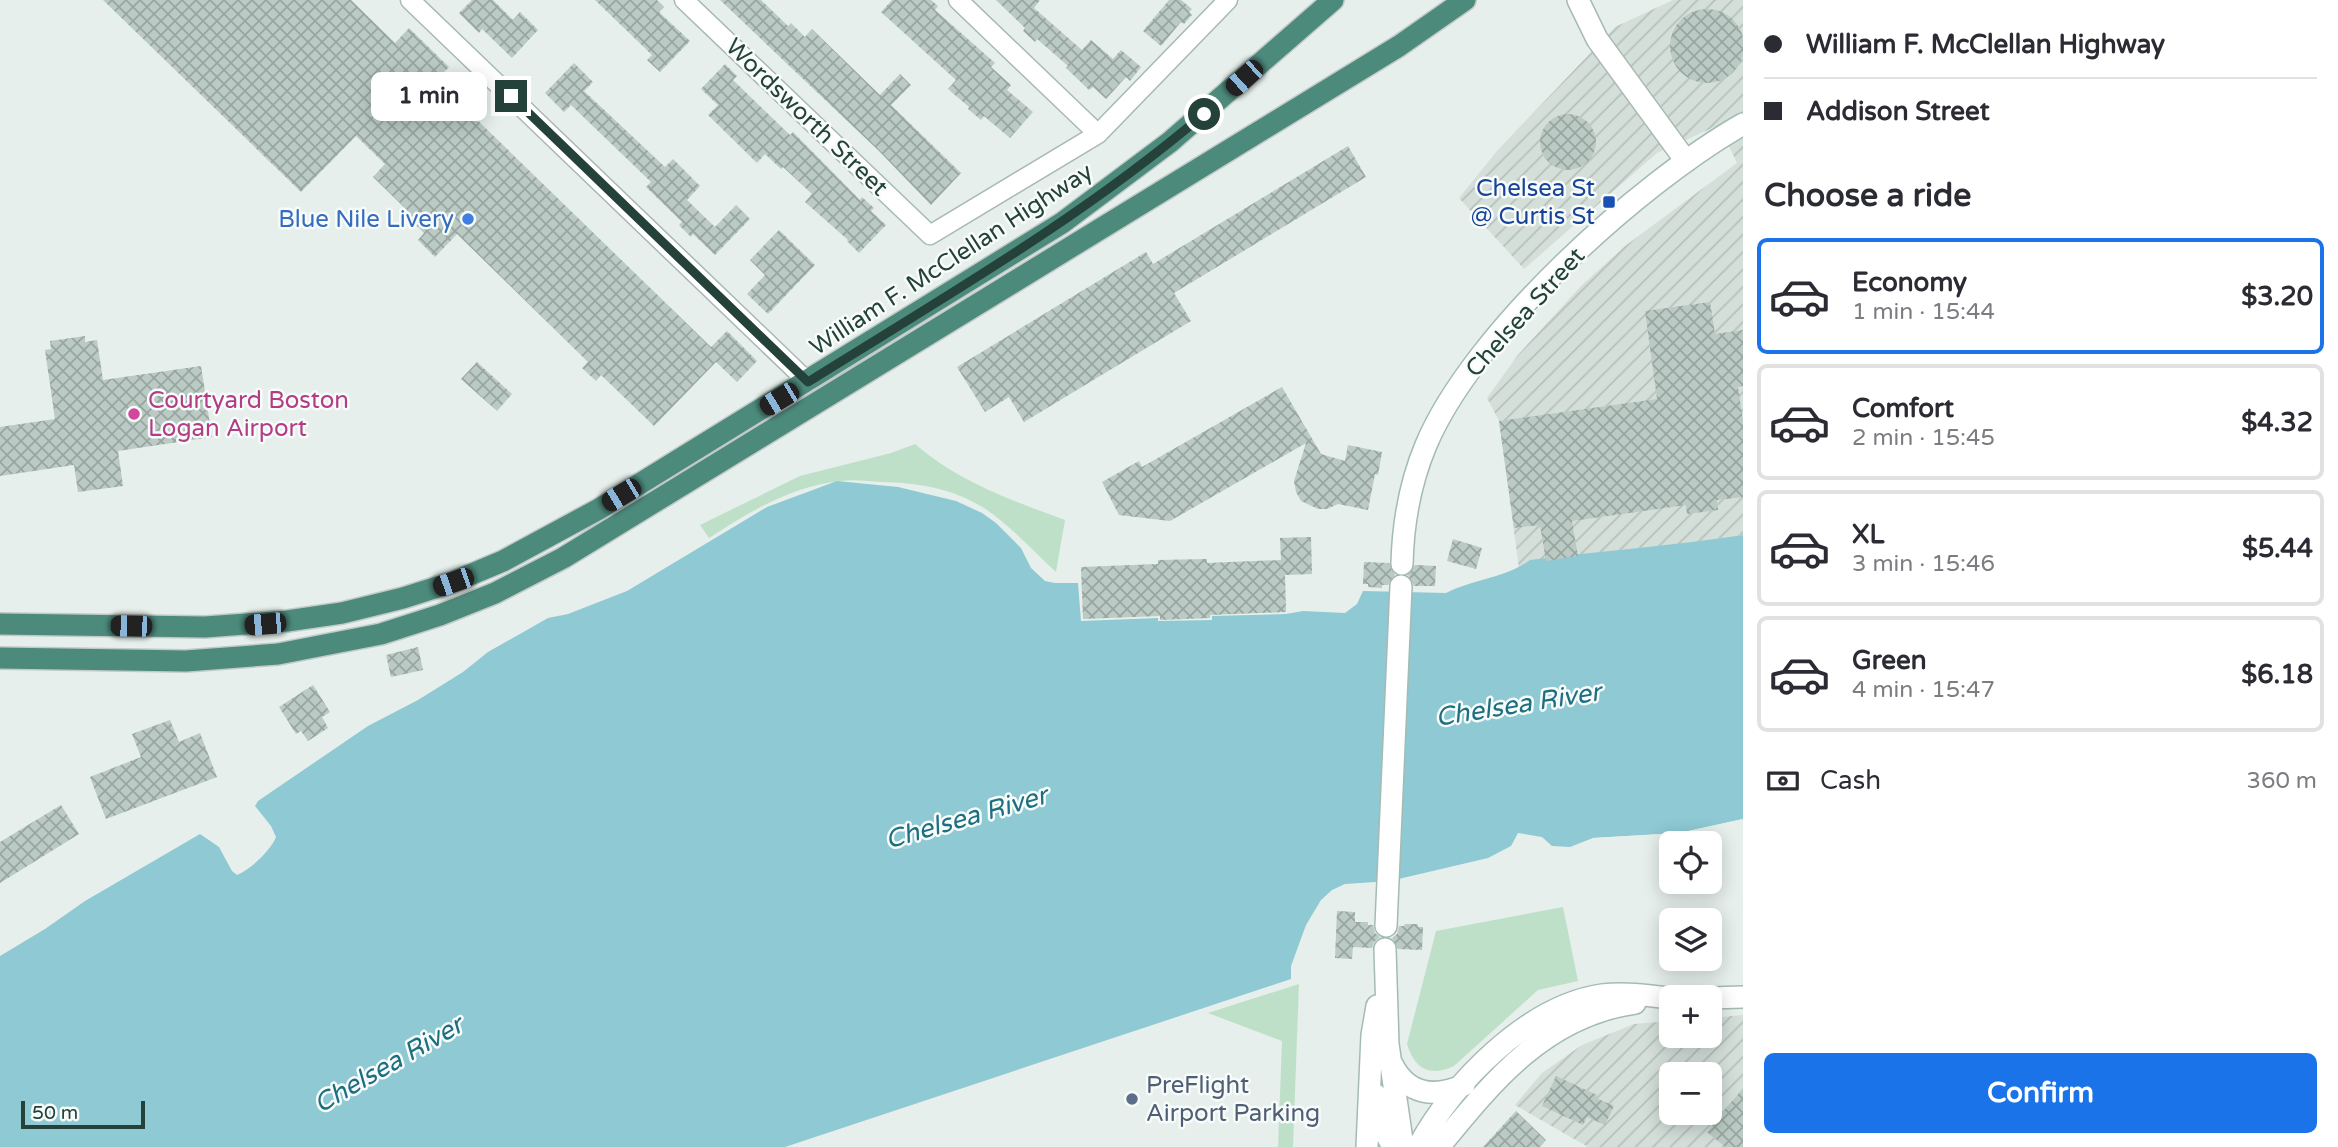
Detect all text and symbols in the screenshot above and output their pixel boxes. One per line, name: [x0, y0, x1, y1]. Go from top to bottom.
text: William F. McClellan Highway: [1806, 29, 2165, 60]
street label: Wordsworth Street: [719, 32, 894, 202]
car: [1222, 56, 1267, 100]
callout: 1 min: [371, 72, 486, 120]
route end: [495, 80, 527, 112]
text: 1 min: [398, 82, 460, 110]
text: Addison Street: [1806, 96, 1990, 127]
route start: [1188, 98, 1220, 130]
street label: William F. McClellan Highway: [804, 157, 1098, 362]
place label: Chelsea St @ Curtis St: [1471, 174, 1595, 231]
text: Choose a ride: [1764, 177, 1971, 215]
marker: Chelsea St @ Curtis St: [1601, 194, 1617, 210]
place label: Blue Nile Livery: [278, 205, 454, 234]
marker: Blue Nile Livery: [460, 211, 476, 227]
street label: Chelsea Street: [1460, 242, 1591, 383]
icon: car: [1768, 265, 1831, 328]
text: Economy: [1852, 267, 1967, 298]
text: $3.20: [2241, 281, 2313, 312]
text: 1 min · 15:44: [1852, 298, 1995, 326]
car: [756, 379, 803, 419]
place label: Courtyard Boston Logan Airport: [148, 386, 349, 443]
icon: car: [1768, 391, 1831, 454]
text: Comfort: [1852, 393, 1954, 424]
marker: Courtyard Boston Logan Airport: [126, 406, 142, 422]
text: $4.32: [2241, 407, 2313, 438]
text: 2 min · 15:45: [1852, 424, 1995, 452]
car: [598, 475, 645, 515]
icon: car: [1768, 517, 1831, 580]
text: XL: [1852, 519, 1884, 550]
text: $5.44: [2242, 533, 2313, 564]
text: 3 min · 15:46: [1852, 550, 1995, 578]
car: [430, 565, 477, 599]
car: [244, 612, 287, 636]
car: [110, 615, 153, 637]
icon: car: [1768, 643, 1831, 706]
text: Green: [1852, 645, 1927, 676]
text: $6.18: [2241, 659, 2313, 690]
water label: Chelsea River: [1433, 676, 1606, 733]
text: 4 min · 15:47: [1852, 676, 1995, 704]
icon: cash: [1764, 762, 1802, 800]
text: Cash: [1820, 765, 1881, 796]
text: 360 m: [2247, 767, 2317, 795]
water label: Chelsea River: [882, 779, 1054, 855]
map controls: [1659, 831, 1722, 1125]
button: locate: [1659, 831, 1722, 894]
button: layers: [1659, 908, 1722, 971]
button: +: [1659, 985, 1722, 1048]
water label: Chelsea River: [308, 1008, 471, 1120]
button: Confirm: [1764, 1053, 2317, 1133]
button: −: [1659, 1062, 1722, 1125]
place label: PreFlight Airport Parking: [1146, 1071, 1320, 1128]
marker: PreFlight Airport Parking: [1124, 1091, 1140, 1107]
scale bar: [21, 1098, 145, 1130]
text: 50 m: [32, 1102, 78, 1124]

